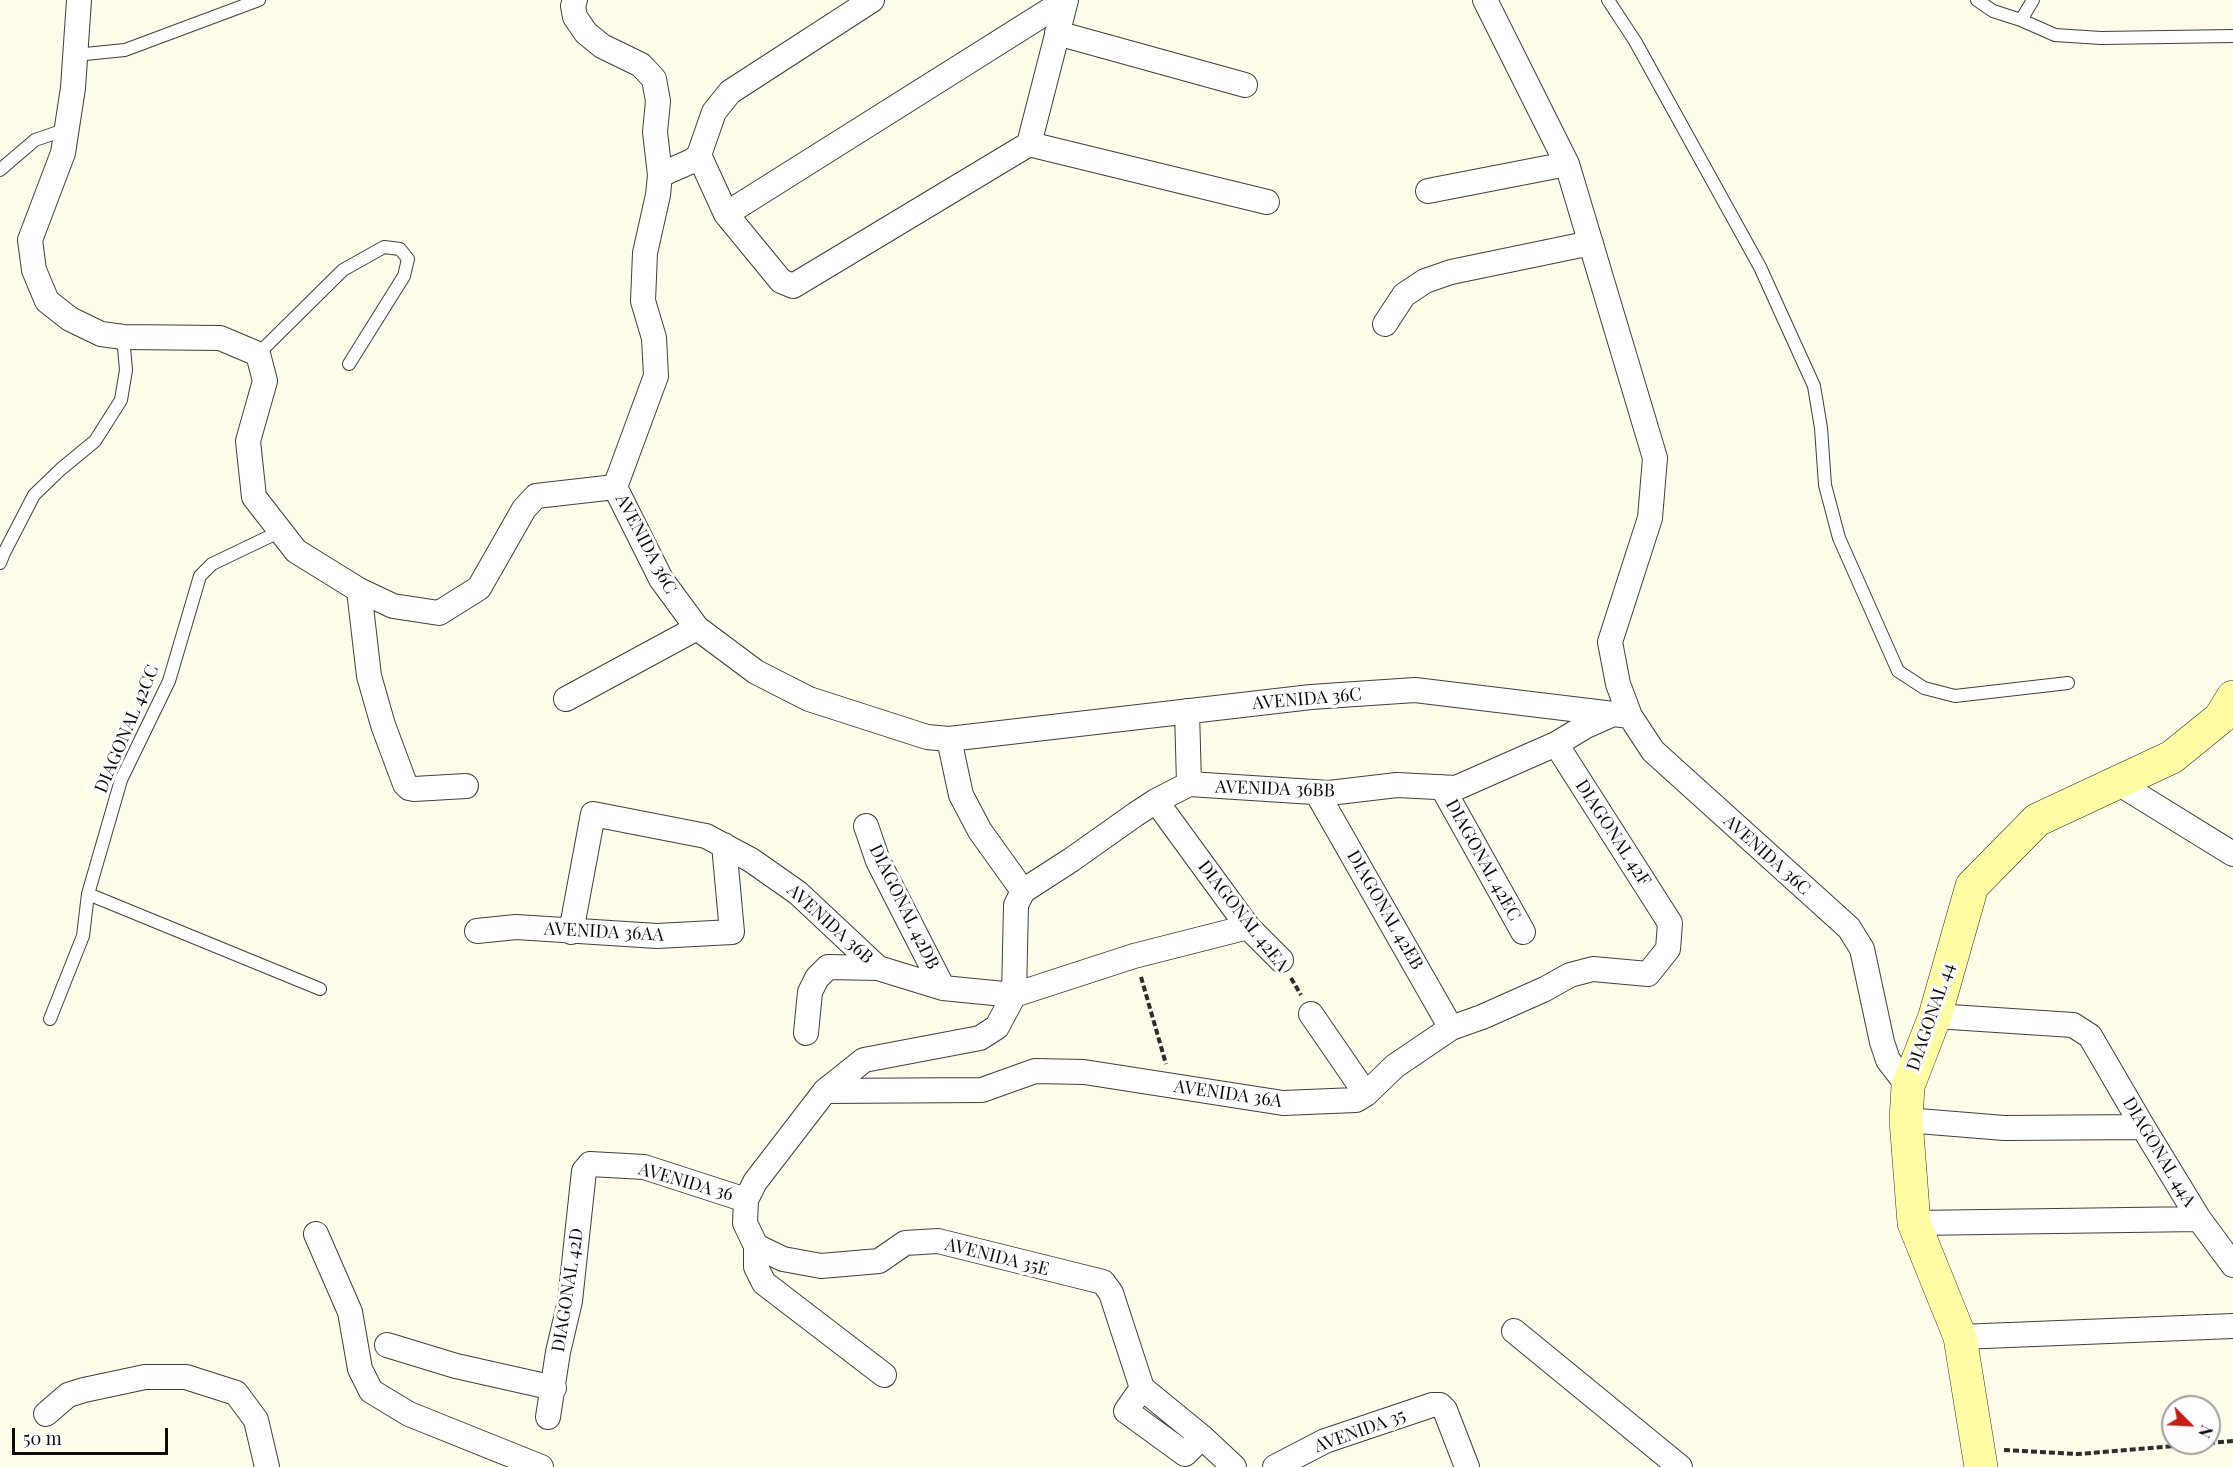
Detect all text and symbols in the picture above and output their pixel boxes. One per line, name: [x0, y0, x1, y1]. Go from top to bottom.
street label: AVENIDA 36C: [611, 490, 681, 598]
street label: DIAGONAL 42CC: [90, 662, 164, 796]
street label: AVENIDA 36C: [1251, 683, 1363, 715]
street label: AVENIDA 36BB: [1215, 776, 1335, 802]
street label: DIAGONAL 42F: [1571, 776, 1655, 890]
street label: DIAGONAL 42EC: [1441, 796, 1525, 924]
street label: AVENIDA 36C: [1719, 810, 1815, 900]
street label: DIAGONAL 42DB: [864, 841, 944, 973]
street label: DIAGONAL 42EB: [1342, 846, 1428, 974]
street label: DIAGONAL 42EA: [1193, 856, 1293, 976]
street label: AVENIDA 36B: [782, 880, 878, 968]
street label: AVENIDA 36AA: [543, 918, 665, 946]
street label: DIAGONAL 44: [1902, 960, 1960, 1074]
street label: AVENIDA 36A: [1173, 1076, 1283, 1112]
street label: DIAGONAL 44A: [2118, 1093, 2200, 1211]
street label: AVENIDA 36: [636, 1158, 736, 1206]
street label: DIAGONAL 42D: [548, 1227, 588, 1353]
street label: AVENIDA 35E: [943, 1234, 1051, 1280]
north arrow: [2161, 1395, 2221, 1455]
street label: AVENIDA 35: [1311, 1405, 1409, 1457]
scale bar: [15, 1416, 171, 1454]
text: N: [2194, 1422, 2218, 1441]
text: 50 m: [23, 1426, 62, 1450]

